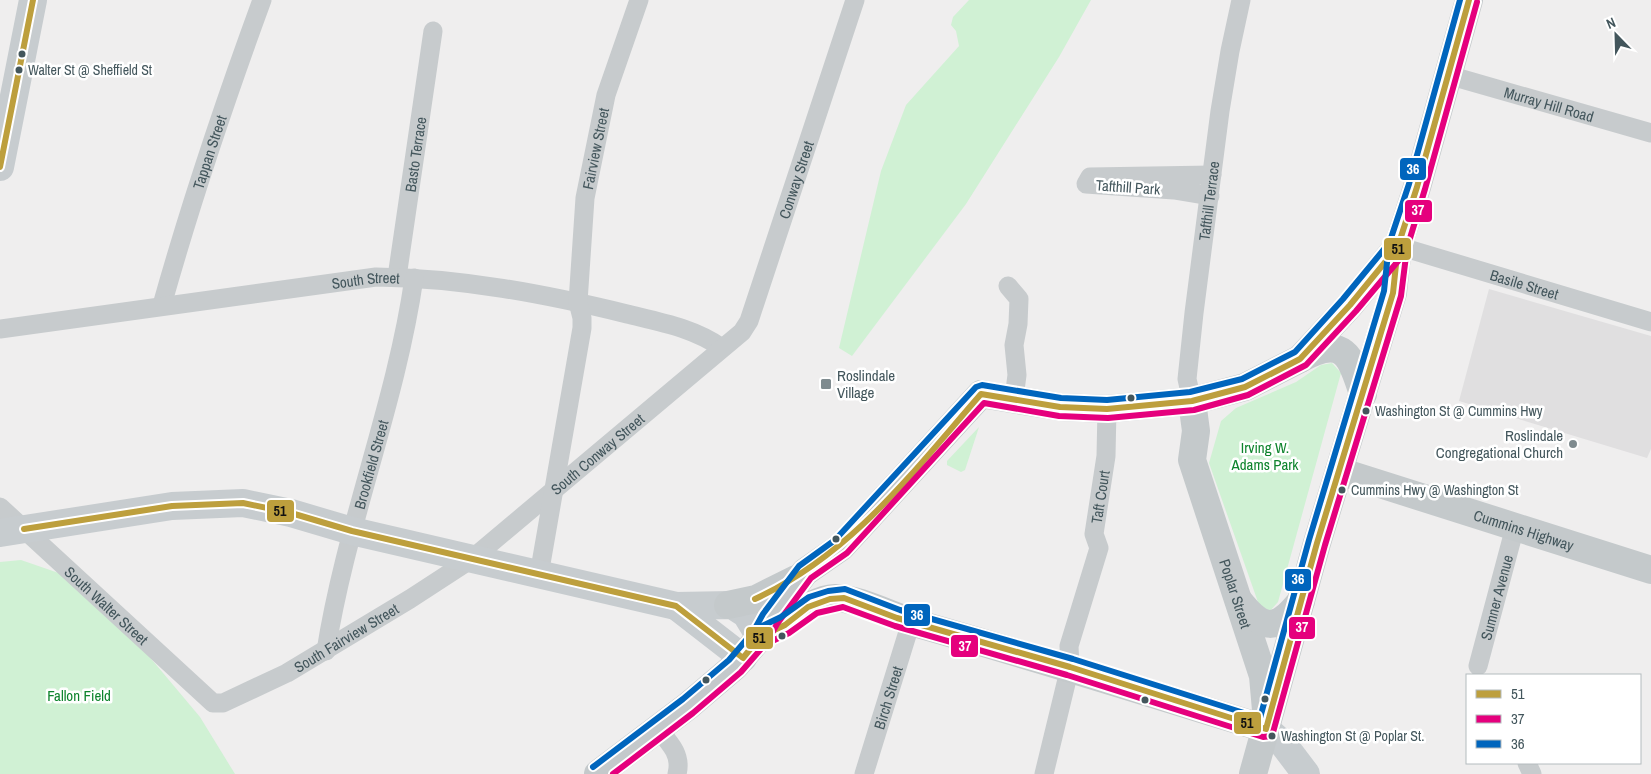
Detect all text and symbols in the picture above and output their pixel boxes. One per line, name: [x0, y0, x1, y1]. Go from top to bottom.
north arrow: [1591, 10, 1641, 60]
text: N: [1604, 13, 1618, 33]
unlabelled marker: [17, 49, 27, 59]
place label: Walter St @ Sheffield St: [28, 61, 152, 79]
marker: Walter St @ Sheffield St: [14, 65, 24, 75]
street label: Murray Hill Road: [1502, 81, 1596, 127]
street label: Fairview Street: [577, 105, 614, 191]
street label: Tappan Street: [187, 112, 231, 192]
street label: Basto Terrace: [399, 115, 431, 193]
street label: Conway Street: [773, 138, 818, 221]
line badge: 36: [1399, 157, 1427, 181]
street label: Tafthill Terrace: [1193, 160, 1224, 242]
text: 36: [1407, 160, 1419, 178]
street label: Tafthill Park: [1095, 174, 1162, 200]
line badge: 37: [1404, 199, 1433, 223]
text: 37: [1412, 201, 1425, 219]
line badge: 51: [1383, 237, 1412, 261]
text: 51: [1392, 240, 1405, 258]
street label: Basile Street: [1488, 264, 1562, 304]
street label: South Street: [330, 266, 401, 294]
place label: Roslindale Village: [837, 365, 895, 403]
marker: Roslindale Village: [819, 377, 833, 391]
unlabelled marker: [1126, 393, 1136, 403]
place label: Washington St @ Cummins Hwy: [1375, 402, 1543, 420]
marker: Washington St @ Cummins Hwy: [1361, 406, 1371, 416]
street label: South Conway Street: [546, 408, 649, 499]
street label: Brookfield Street: [348, 417, 393, 511]
place label: Roslindale Congregational Church: [1436, 425, 1563, 463]
park label: Irving W. Adams Park: [1231, 437, 1299, 475]
marker: Roslindale Congregational Church: [1567, 438, 1579, 450]
street label: Taft Court: [1085, 468, 1114, 525]
place label: Cummins Hwy @ Washington St: [1351, 481, 1519, 499]
marker: Cummins Hwy @ Washington St: [1337, 485, 1347, 495]
line badge: 51: [266, 499, 295, 523]
text: 51: [274, 502, 287, 520]
street label: Cummins Highway: [1471, 504, 1577, 556]
unlabelled marker: [831, 534, 841, 544]
street label: Sumner Avenue: [1475, 552, 1518, 642]
street label: Poplar Street: [1215, 556, 1257, 631]
street label: South Walter Street: [60, 561, 154, 650]
line badge: 36: [1284, 568, 1312, 592]
text: 36: [1292, 570, 1304, 588]
street label: South Fairview Street: [290, 598, 403, 677]
line badge: 36: [903, 603, 931, 627]
text: 36: [911, 606, 923, 624]
line badge: 37: [1288, 616, 1316, 640]
text: 37: [1296, 618, 1309, 636]
line badge: 51: [745, 626, 774, 650]
text: 51: [753, 629, 766, 647]
unlabelled marker: [777, 631, 787, 641]
line badge: 37: [950, 634, 979, 658]
text: 37: [959, 637, 972, 655]
street label: Birch Street: [868, 663, 907, 732]
legend: [1466, 674, 1641, 764]
unlabelled marker: [701, 675, 711, 685]
text: 51: [1511, 683, 1525, 704]
park label: Fallon Field: [47, 685, 111, 706]
unlabelled marker: [1260, 694, 1270, 704]
unlabelled marker: [1140, 695, 1150, 705]
text: 37: [1511, 708, 1525, 729]
line badge: 51: [1233, 711, 1262, 735]
text: 51: [1241, 714, 1254, 732]
place label: Washington St @ Poplar St.: [1281, 727, 1424, 745]
marker: Washington St @ Poplar St.: [1267, 731, 1277, 741]
text: 36: [1511, 733, 1525, 754]

